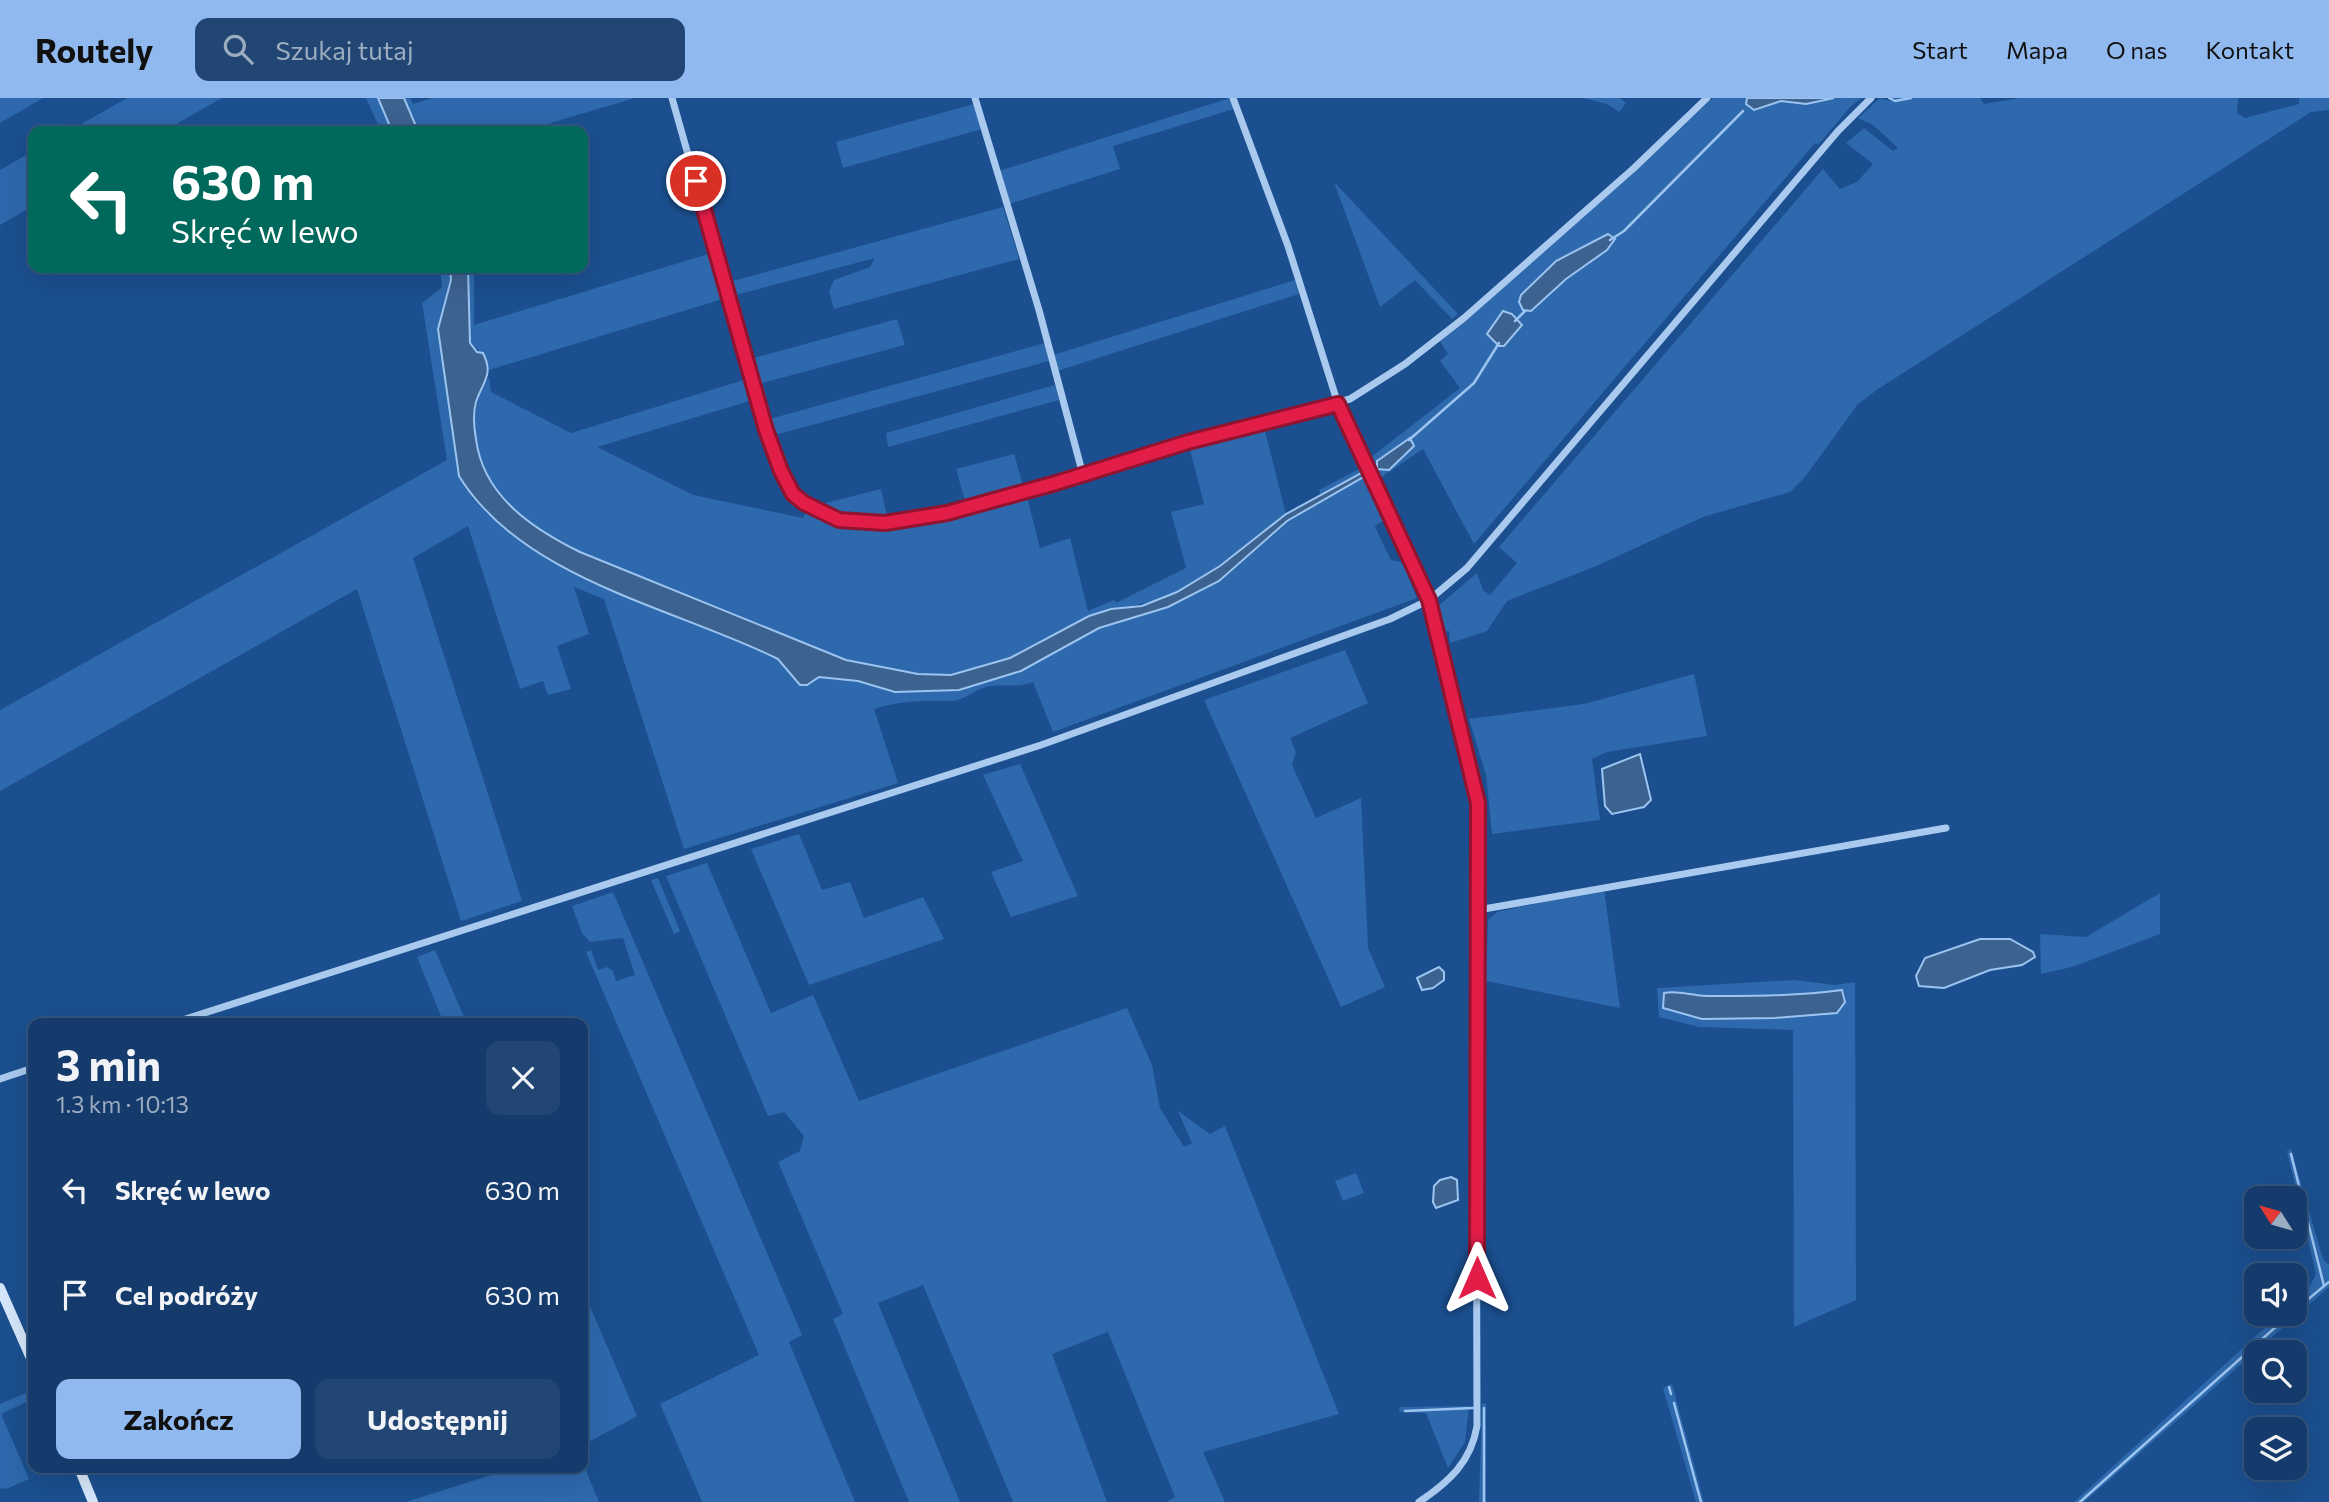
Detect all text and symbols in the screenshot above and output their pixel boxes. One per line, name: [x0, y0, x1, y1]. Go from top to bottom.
search box: [195, 18, 685, 81]
text: Routely: [35, 29, 153, 70]
icon: search: [219, 30, 257, 68]
text: Szukaj tutaj: [275, 34, 414, 65]
text: Start: [1912, 35, 1968, 64]
text: Mapa: [2006, 35, 2068, 64]
text: O nas: [2106, 35, 2167, 64]
text: Kontakt: [2205, 35, 2294, 64]
text: 630 m: [171, 150, 314, 210]
pin: [666, 151, 726, 211]
icon: left: [56, 154, 147, 245]
icon: arrive: [677, 162, 715, 200]
text: Skręć w lewo: [171, 210, 359, 250]
text: 3 min: [56, 1038, 161, 1090]
button: close: [486, 1041, 560, 1115]
text: 1.3 km · 10:13: [56, 1090, 189, 1118]
icon: left: [56, 1171, 94, 1209]
text: Skręć w lewo: [115, 1174, 271, 1205]
text: 630 m: [485, 1174, 560, 1205]
north arrow: [2244, 1186, 2306, 1250]
map controls: [2244, 1186, 2307, 1480]
position arrow: [1440, 1241, 1514, 1315]
button: sound: [2244, 1263, 2307, 1326]
icon: arrive: [56, 1276, 94, 1314]
text: Cel podróży: [115, 1279, 258, 1310]
text: 630 m: [485, 1279, 560, 1310]
button: search: [2244, 1340, 2307, 1403]
button: Zakończ: [56, 1379, 301, 1459]
button: Udostępnij: [315, 1379, 560, 1459]
button: layers: [2244, 1417, 2307, 1480]

